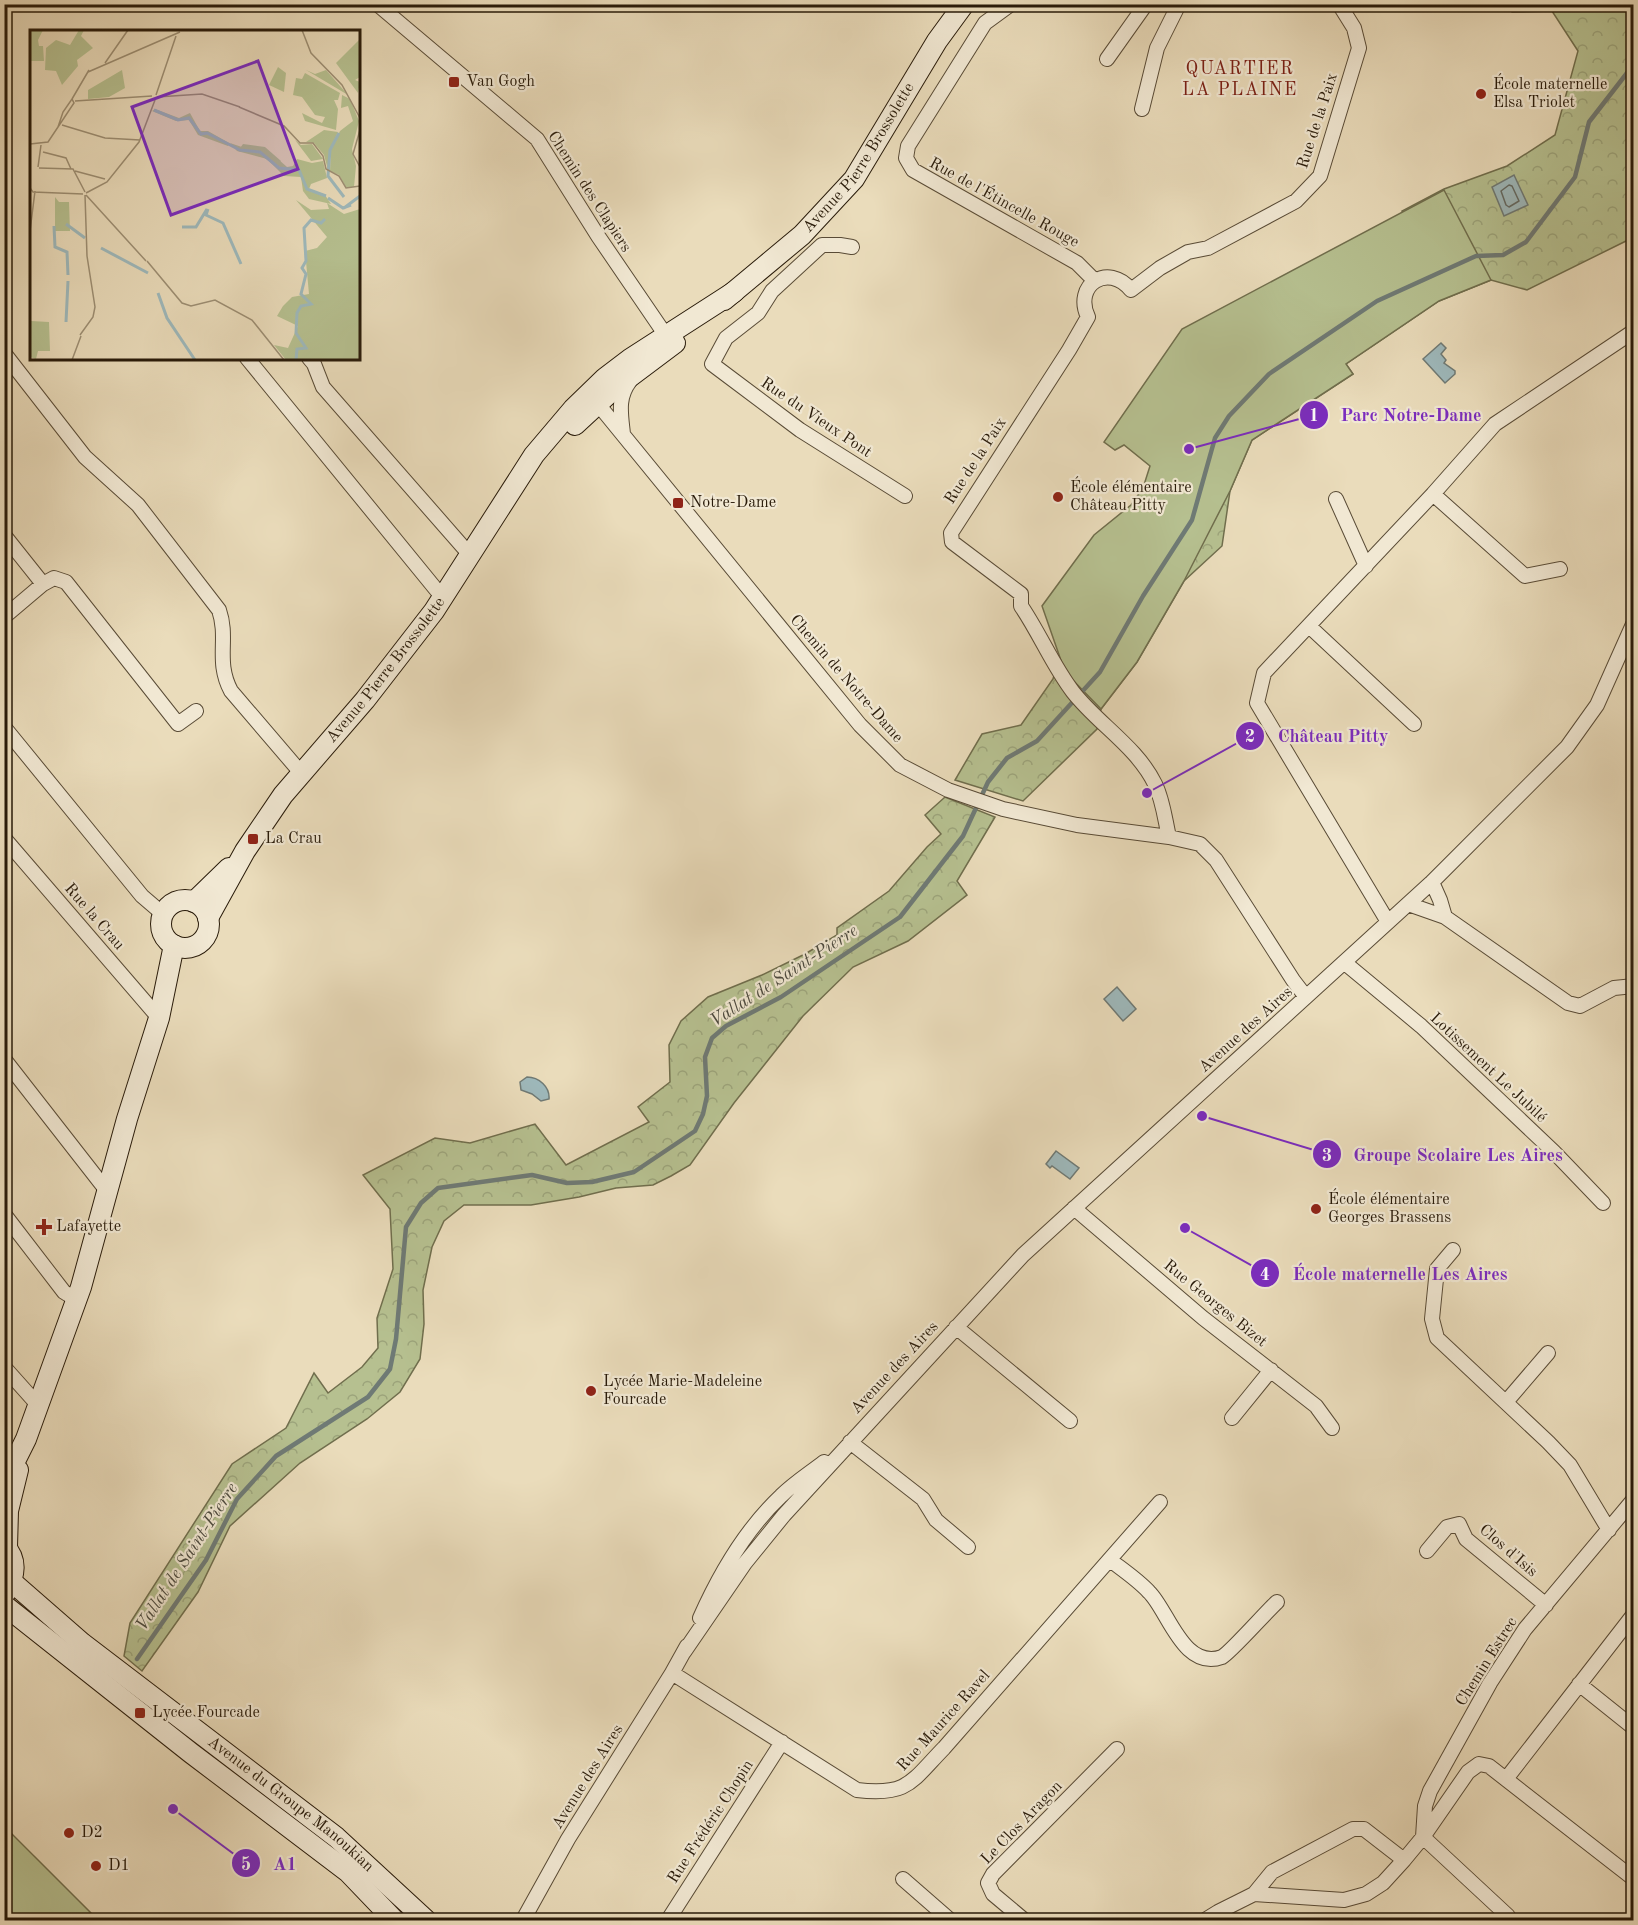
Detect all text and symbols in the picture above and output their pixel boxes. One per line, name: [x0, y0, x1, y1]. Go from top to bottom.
inset map: [30, 30, 360, 360]
district label: QUARTIER LA PLAINE: [1182, 60, 1298, 99]
street label: Rue de la Paix: [1295, 71, 1341, 171]
place label: École maternelle Elsa Triolet: [1493, 73, 1607, 111]
place label: Van Gogh: [466, 74, 535, 90]
marker: Van Gogh: [447, 75, 461, 89]
street label: Avenue Pierre Brossolette: [800, 80, 918, 236]
marker: École maternelle Elsa Triolet: [1474, 87, 1488, 101]
street label: Chemin des Clapiers: [544, 129, 634, 255]
street label: Rue de l'Étincelle Rouge: [926, 152, 1084, 251]
street label: Rue du Vieux Pont: [758, 375, 875, 461]
callout: Parc Notre-Dame: [1299, 397, 1494, 433]
text: 1: [1309, 407, 1319, 425]
text: Parc Notre-Dame: [1341, 407, 1481, 425]
street label: Rue de la Paix: [942, 415, 1010, 507]
place label: École élémentaire Château Pitty: [1070, 476, 1192, 514]
marker: École élémentaire Château Pitty: [1051, 490, 1065, 504]
place label: Notre-Dame: [690, 495, 776, 511]
marker: Notre-Dame: [671, 496, 685, 510]
street label: Avenue Pierre Brossolette: [324, 595, 448, 746]
street label: Chemin de Notre-Dame: [786, 612, 906, 746]
callout: Château Pitty: [1235, 718, 1400, 754]
text: 2: [1245, 728, 1255, 746]
text: Château Pitty: [1278, 728, 1388, 746]
place label: La Crau: [265, 831, 322, 847]
marker: La Crau: [246, 832, 260, 846]
street label: Rue la Crau: [61, 881, 127, 954]
water label: Vallat de Saint-Pierre: [707, 922, 861, 1030]
street label: Avenue des Aires: [1196, 984, 1296, 1076]
street label: Lotissement Le Jubilé: [1427, 1010, 1549, 1126]
callout: Groupe Scolaire Les Aires: [1312, 1136, 1575, 1172]
text: 3: [1322, 1147, 1332, 1165]
text: Groupe Scolaire Les Aires: [1353, 1147, 1563, 1165]
place label: École élémentaire Georges Brassens: [1328, 1188, 1451, 1226]
marker: École élémentaire Georges Brassens: [1309, 1202, 1323, 1216]
place label: Lafayette: [56, 1219, 121, 1235]
marker: Lafayette: [37, 1220, 51, 1234]
callout: École maternelle Les Aires: [1250, 1255, 1519, 1291]
street label: Rue Georges Bizet: [1160, 1258, 1270, 1351]
text: École maternelle Les Aires: [1293, 1262, 1508, 1284]
text: 4: [1260, 1266, 1270, 1284]
street label: Avenue des Aires: [848, 1319, 942, 1417]
place label: Lycée Marie-Madeleine Fourcade: [603, 1374, 762, 1408]
marker: Lycée Marie-Madeleine Fourcade: [584, 1384, 598, 1398]
water label: Vallat de Saint-Pierre: [133, 1480, 241, 1634]
street label: Clos d'Isis: [1476, 1522, 1540, 1580]
street label: Chemin Estrec: [1453, 1615, 1521, 1709]
street label: Rue Maurice Ravel: [895, 1667, 993, 1775]
place label: Lycée Fourcade: [152, 1705, 260, 1721]
marker: Lycée Fourcade: [133, 1706, 147, 1720]
street label: Avenue des Aires: [549, 1722, 627, 1832]
street label: Avenue du Groupe Manoukian: [204, 1734, 377, 1875]
street label: Rue Frédéric Chopin: [665, 1757, 757, 1886]
street label: Le Clos Aragon: [978, 1778, 1066, 1868]
place label: D2: [81, 1825, 103, 1841]
marker: D2: [62, 1826, 76, 1840]
callout: A1: [231, 1845, 309, 1881]
text: 5: [241, 1856, 251, 1874]
text: A1: [273, 1856, 297, 1874]
place label: D1: [108, 1858, 130, 1874]
marker: D1: [89, 1859, 103, 1873]

